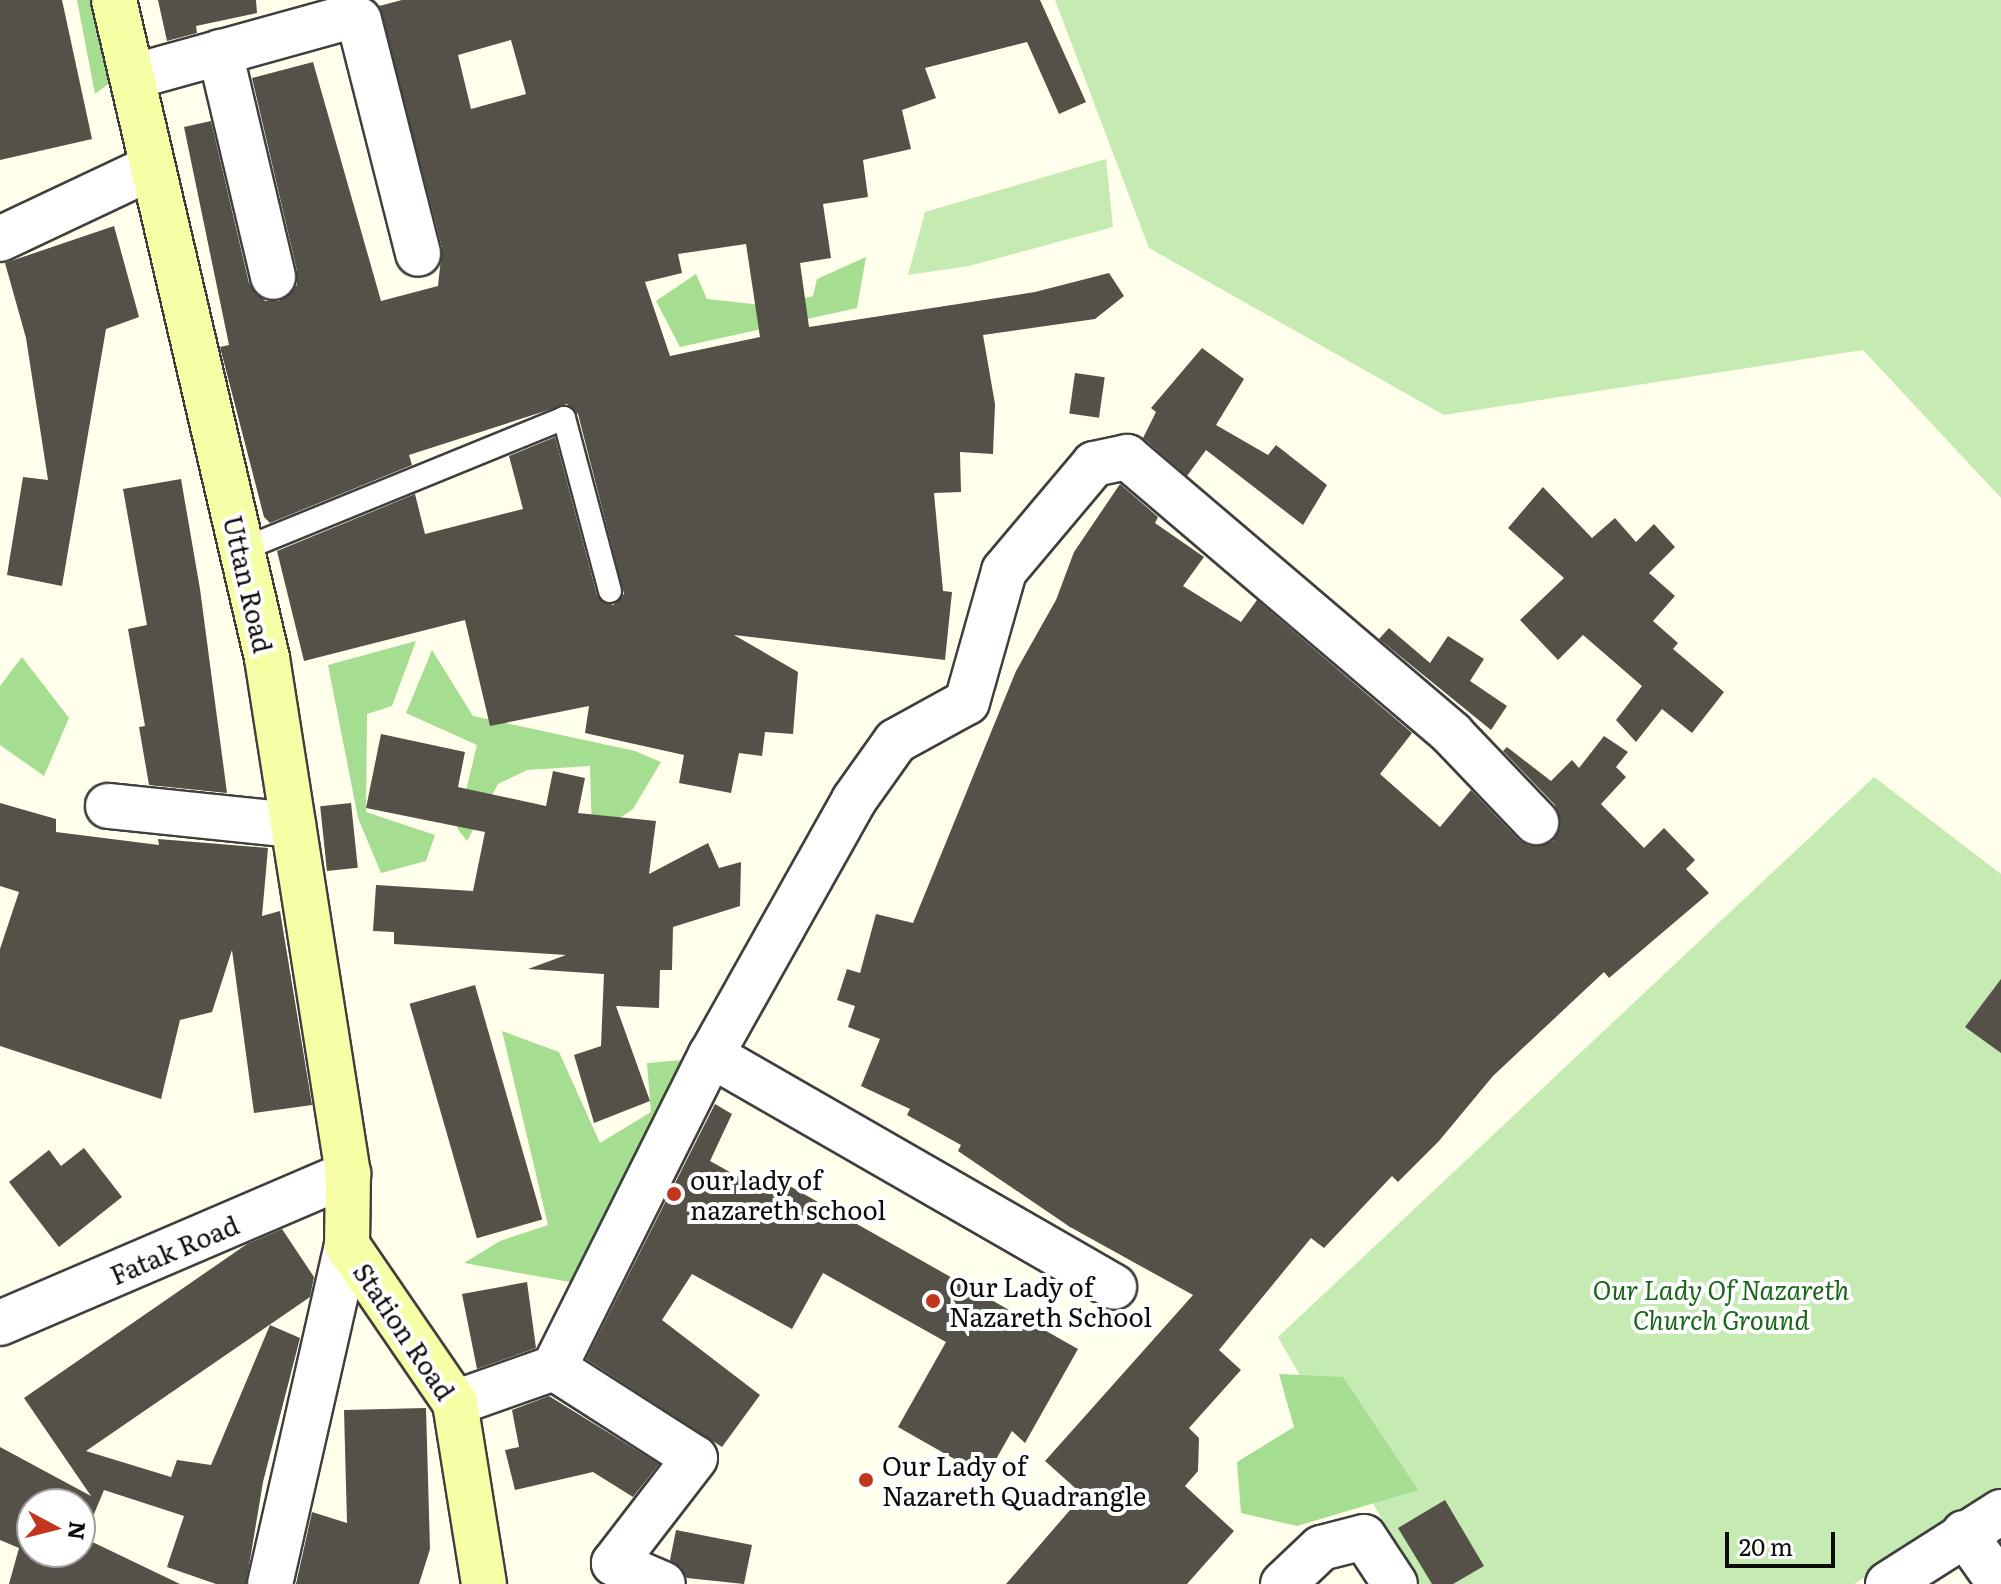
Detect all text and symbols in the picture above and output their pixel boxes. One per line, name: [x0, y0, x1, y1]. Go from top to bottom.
street label: Uttan Road: [218, 512, 280, 656]
place label: our lady of nazareth school: [690, 1163, 886, 1224]
marker: our lady of nazareth school: [665, 1185, 683, 1203]
street label: Fatak Road: [105, 1208, 243, 1290]
street label: Station Road: [348, 1257, 462, 1405]
place label: Our Lady of Nazareth School: [949, 1270, 1152, 1332]
park label: Our Lady Of Nazareth Church Ground: [1593, 1273, 1849, 1334]
marker: Our Lady of Nazareth School: [924, 1292, 942, 1310]
place label: Our Lady of Nazareth Quadrangle: [882, 1449, 1146, 1510]
marker: Our Lady of Nazareth Quadrangle: [857, 1471, 875, 1489]
north arrow: [16, 1488, 96, 1568]
scale bar: [1729, 1516, 1839, 1566]
text: N: [61, 1520, 96, 1542]
text: 20 m: [1739, 1528, 1793, 1563]

